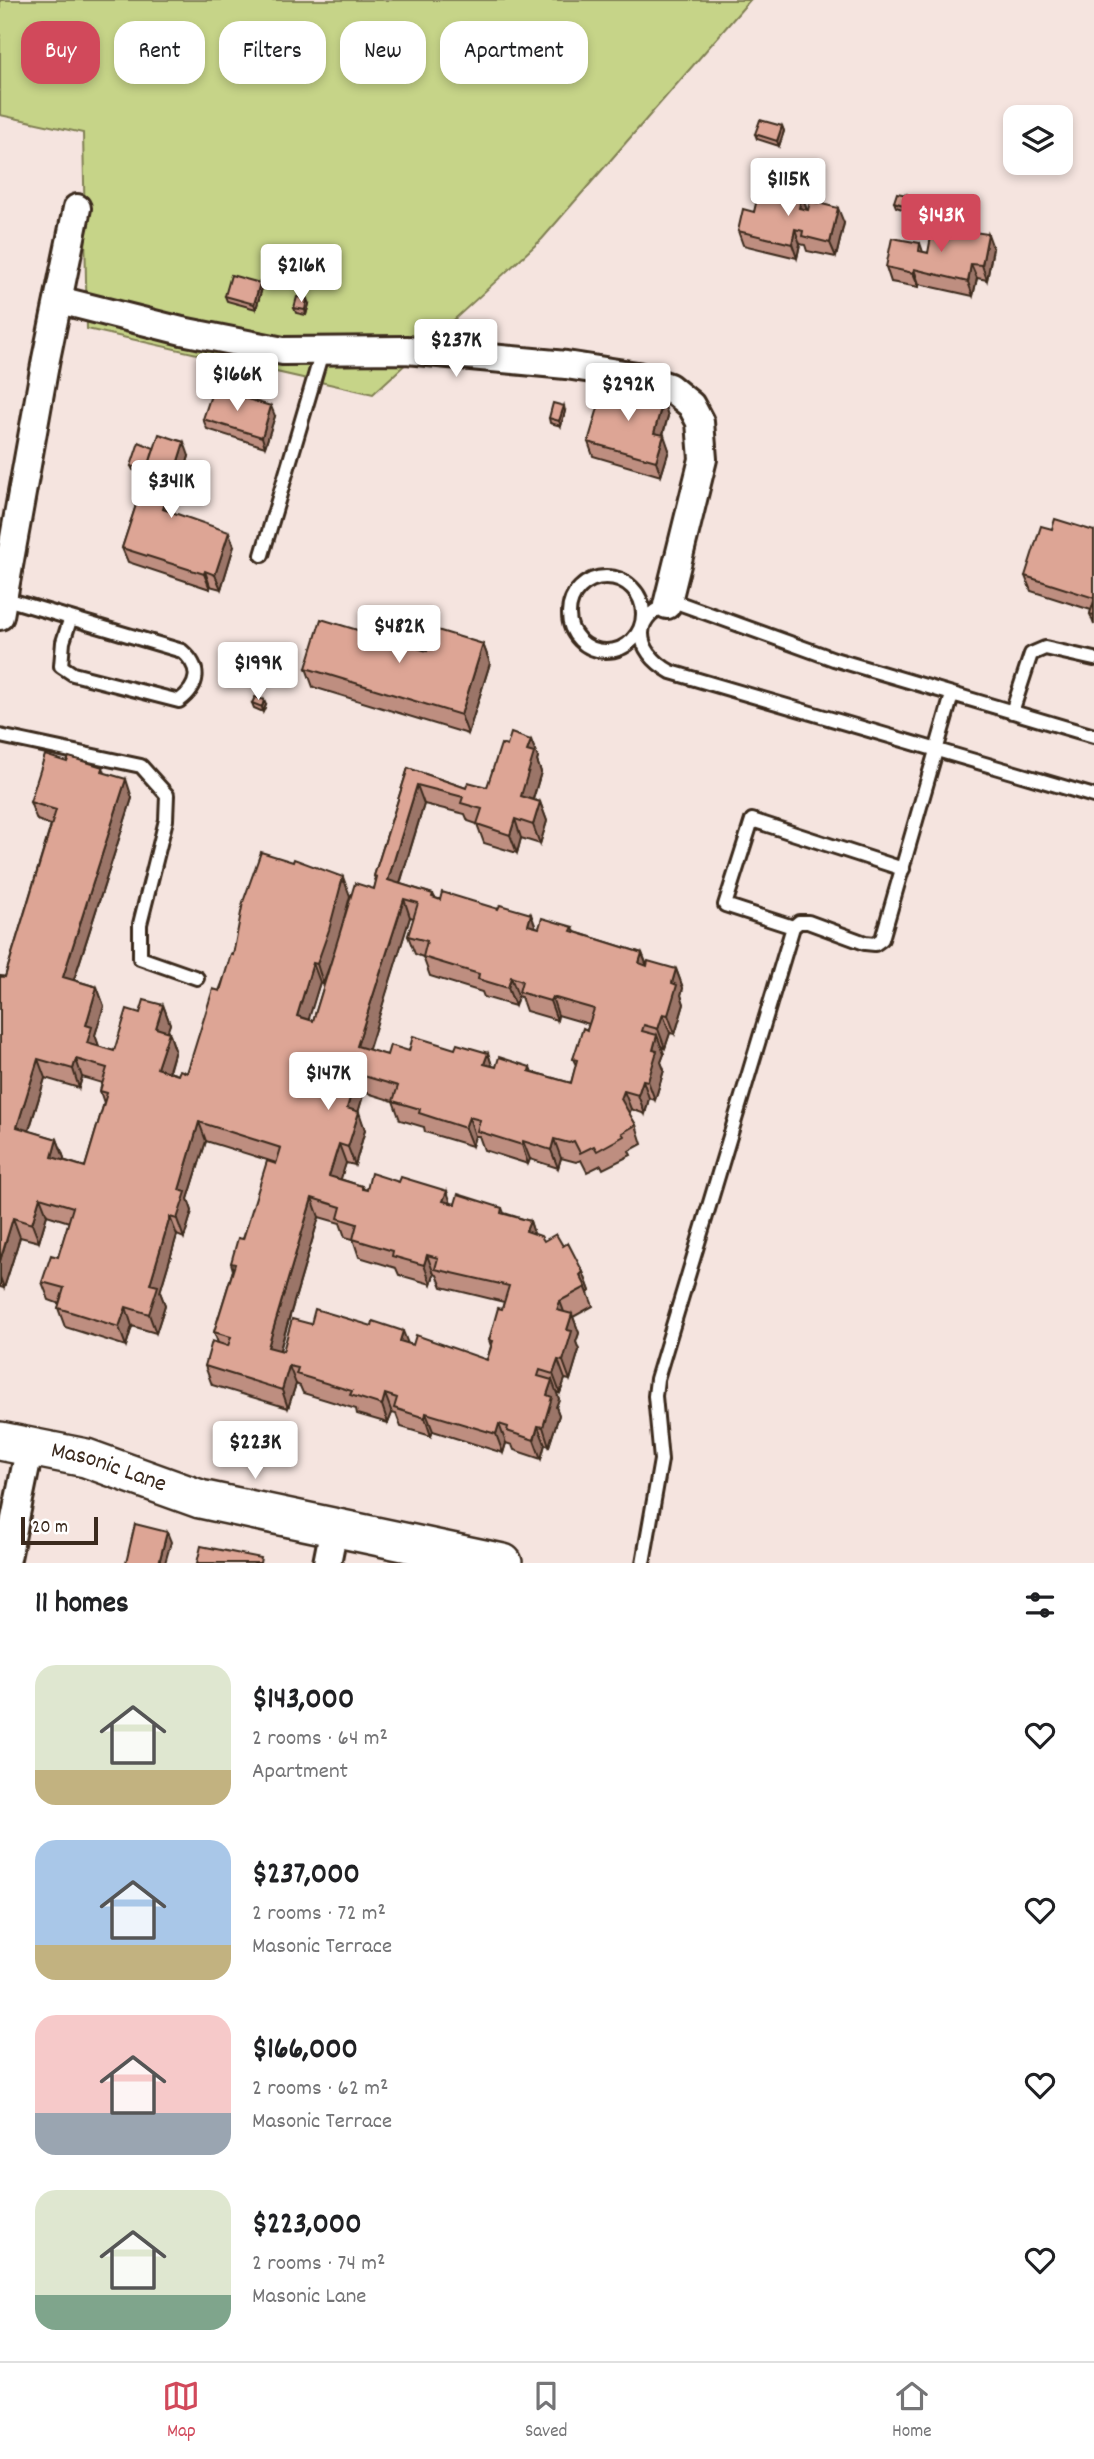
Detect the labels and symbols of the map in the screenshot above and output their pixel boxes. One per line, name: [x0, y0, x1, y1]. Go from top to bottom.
pin: $115K: [739, 158, 837, 218]
pin: $143K: [892, 194, 990, 254]
pin: $216K: [252, 244, 350, 304]
pin: $237K: [407, 320, 505, 379]
pin: $166K: [188, 354, 286, 413]
pin: $292K: [579, 364, 677, 423]
pin: $341K: [122, 461, 220, 520]
pin: $482K: [350, 606, 448, 665]
pin: $199K: [209, 642, 307, 702]
pin: $147K: [279, 1052, 377, 1112]
pin: $223K: [206, 1422, 304, 1481]
street label: Masonic Lane: [48, 1434, 171, 1502]
scale bar: [21, 1514, 98, 1546]

